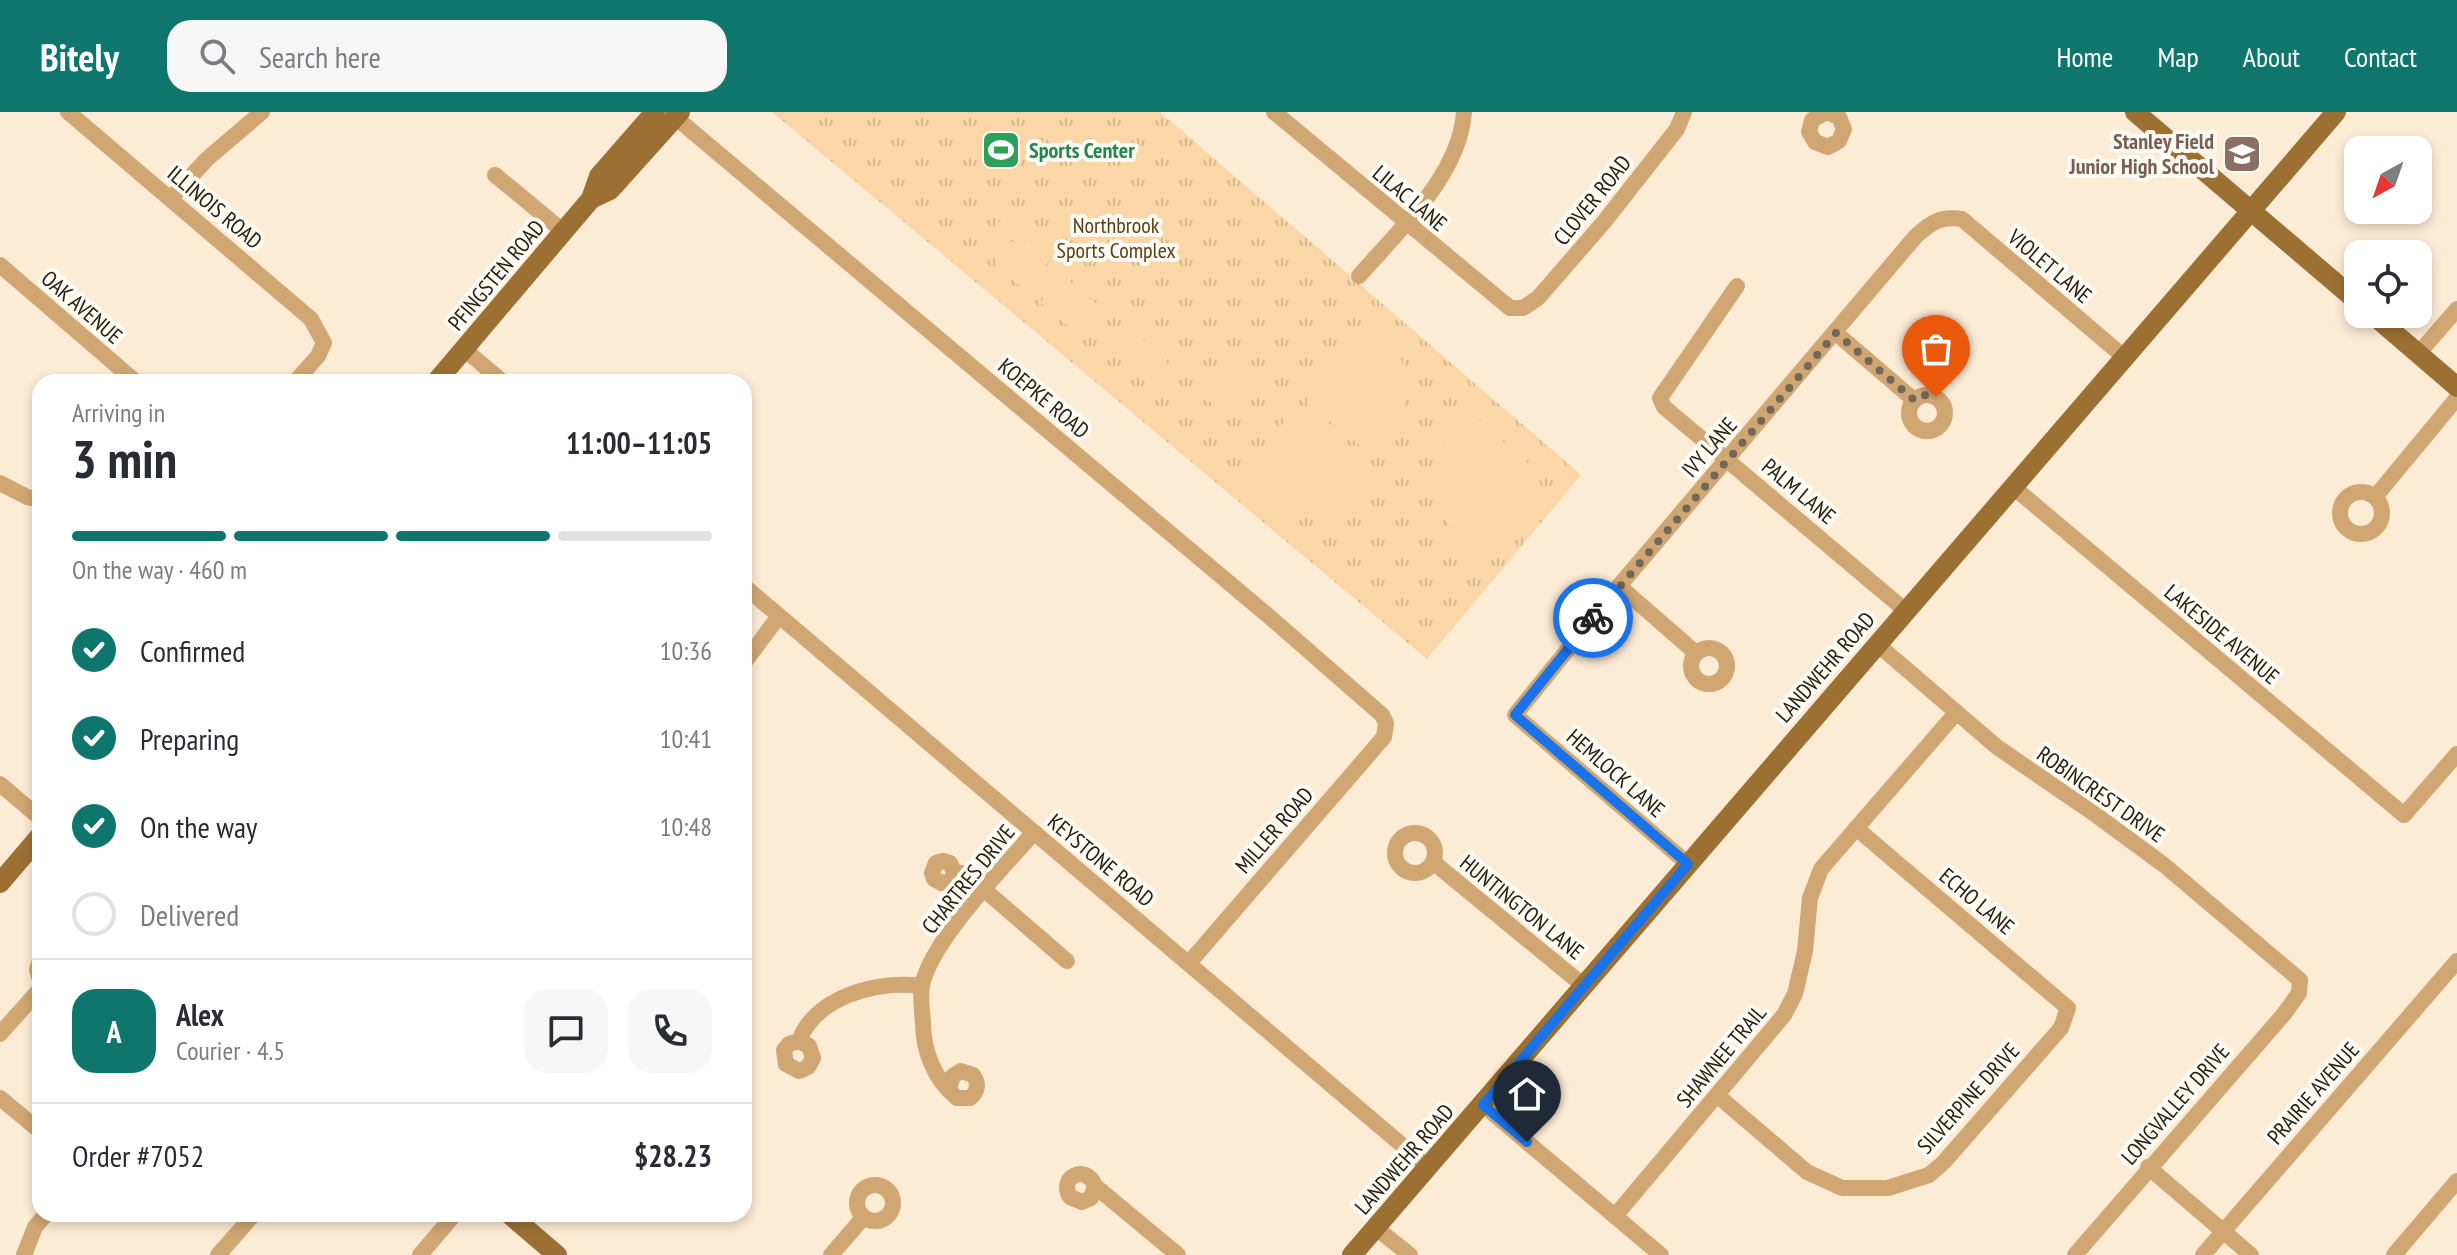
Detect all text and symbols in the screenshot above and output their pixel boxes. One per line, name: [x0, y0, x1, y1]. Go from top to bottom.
search box: [167, 20, 727, 92]
text: Bitely: [40, 32, 119, 81]
icon: search: [195, 34, 239, 78]
text: Search here: [259, 37, 381, 76]
text: Home: [2057, 38, 2113, 75]
text: Map: [2157, 38, 2199, 75]
text: About: [2243, 38, 2300, 75]
text: Contact: [2344, 38, 2417, 75]
place label: Stanley Field Junior High School: [2068, 127, 2215, 180]
sports icon: Sports Center: [980, 129, 1022, 171]
school or university icon: Stanley Field Junior High School: [2221, 133, 2263, 175]
place label: Sports Center: [1029, 136, 1135, 164]
north arrow: [2344, 136, 2432, 224]
map controls: [2344, 136, 2432, 328]
street label: CLOVER ROAD: [1547, 149, 1637, 251]
street label: ILLINOIS ROAD: [162, 159, 268, 255]
street label: LILAC LANE: [1367, 159, 1453, 237]
park label: Northbrook Sports Complex: [1057, 211, 1175, 264]
street label: PFINGSTEN ROAD: [442, 214, 550, 336]
street label: VIOLET LANE: [2002, 222, 2098, 309]
button: locate: [2344, 240, 2432, 328]
street label: OAK AVENUE: [36, 264, 128, 350]
pin: [1902, 315, 1970, 397]
icon: bag: [1914, 327, 1958, 371]
street label: KOEPKE ROAD: [993, 352, 1095, 444]
text: Arriving in: [72, 396, 165, 429]
street label: IVY LANE: [1675, 411, 1743, 483]
text: 11:00–11:05: [566, 423, 712, 462]
text: 3 min: [72, 425, 177, 492]
street label: PALM LANE: [1756, 452, 1842, 530]
text: On the way · 460 m: [72, 553, 247, 586]
courier: [1553, 578, 1633, 658]
street label: LAKESIDE AVENUE: [2159, 578, 2285, 690]
icon: bike: [1571, 596, 1615, 640]
street label: LANDWEHR ROAD: [1769, 606, 1881, 728]
icon: check: [72, 628, 116, 672]
text: Confirmed: [140, 631, 245, 670]
text: 10:36: [660, 634, 712, 667]
icon: check: [72, 716, 116, 760]
text: Preparing: [140, 719, 239, 758]
text: 10:41: [660, 722, 712, 755]
street label: HEMLOCK LANE: [1561, 723, 1671, 823]
street label: ROBINCREST DRIVE: [2032, 740, 2170, 848]
street label: MILLER ROAD: [1229, 781, 1319, 879]
icon: check: [72, 804, 116, 848]
text: On the way: [140, 807, 257, 846]
street label: KEYSTONE ROAD: [1042, 807, 1160, 913]
text: 10:48: [660, 810, 712, 843]
street label: CHARTRES DRIVE: [915, 819, 1021, 939]
street label: HUNTINGTON LANE: [1454, 849, 1590, 965]
street label: ECHO LANE: [1934, 862, 2020, 940]
text: Delivered: [140, 895, 239, 934]
button: chat: [524, 989, 608, 1073]
button: phone: [628, 989, 712, 1073]
text: Alex: [176, 995, 224, 1034]
street label: SHAWNEE TRAIL: [1670, 999, 1772, 1113]
text: A: [106, 1012, 122, 1051]
text: Courier · 4.5: [176, 1034, 285, 1067]
street label: PRAIRIE AVENUE: [2261, 1036, 2365, 1150]
street label: SILVERPINE DRIVE: [1911, 1037, 2025, 1159]
street label: LONGVALLEY DRIVE: [2115, 1038, 2235, 1170]
pin: [1493, 1060, 1561, 1142]
icon: home: [1505, 1072, 1549, 1116]
street label: LANDWEHR ROAD: [1348, 1098, 1460, 1220]
text: Order #7052: [72, 1136, 204, 1175]
text: $28.23: [634, 1136, 712, 1175]

